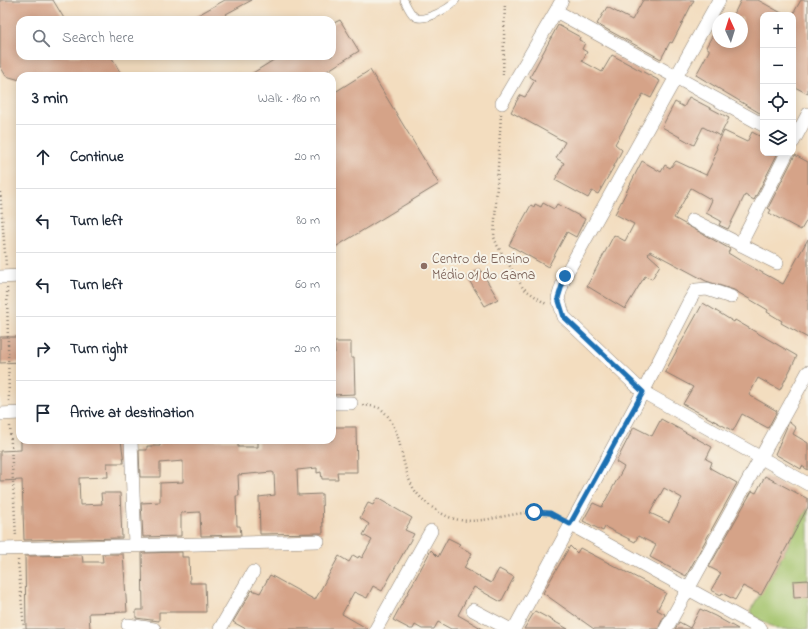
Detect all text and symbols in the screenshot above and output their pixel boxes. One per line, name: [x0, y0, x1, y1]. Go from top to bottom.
north arrow: [712, 12, 748, 48]
map controls: [760, 12, 796, 156]
button: +: [760, 12, 796, 48]
search box: [16, 16, 336, 60]
icon: search: [30, 27, 52, 49]
text: Search here: [62, 27, 134, 49]
button: −: [760, 48, 796, 84]
button: locate: [760, 84, 796, 120]
text: 3 min: [32, 86, 68, 111]
text: Walk · 180 m: [258, 89, 320, 108]
button: layers: [760, 120, 796, 156]
icon: ahead: [32, 146, 54, 168]
text: Continue: [70, 146, 124, 168]
text: 20 m: [295, 147, 320, 166]
icon: left: [32, 210, 54, 232]
text: Turn left: [70, 210, 123, 232]
text: 80 m: [296, 211, 320, 230]
place label: Centro de Ensino Médio 01 do Gama: [432, 249, 535, 286]
marker: Centro de Ensino Médio 01 do Gama: [419, 261, 429, 271]
route end: [556, 267, 574, 285]
icon: left: [32, 274, 54, 296]
text: Turn left: [70, 274, 123, 296]
text: 60 m: [295, 275, 320, 294]
icon: right: [32, 338, 54, 360]
text: Turn right: [70, 338, 128, 360]
text: 20 m: [295, 339, 320, 358]
icon: arrive: [32, 402, 54, 424]
text: Arrive at destination: [70, 402, 194, 424]
route start: [525, 503, 543, 521]

